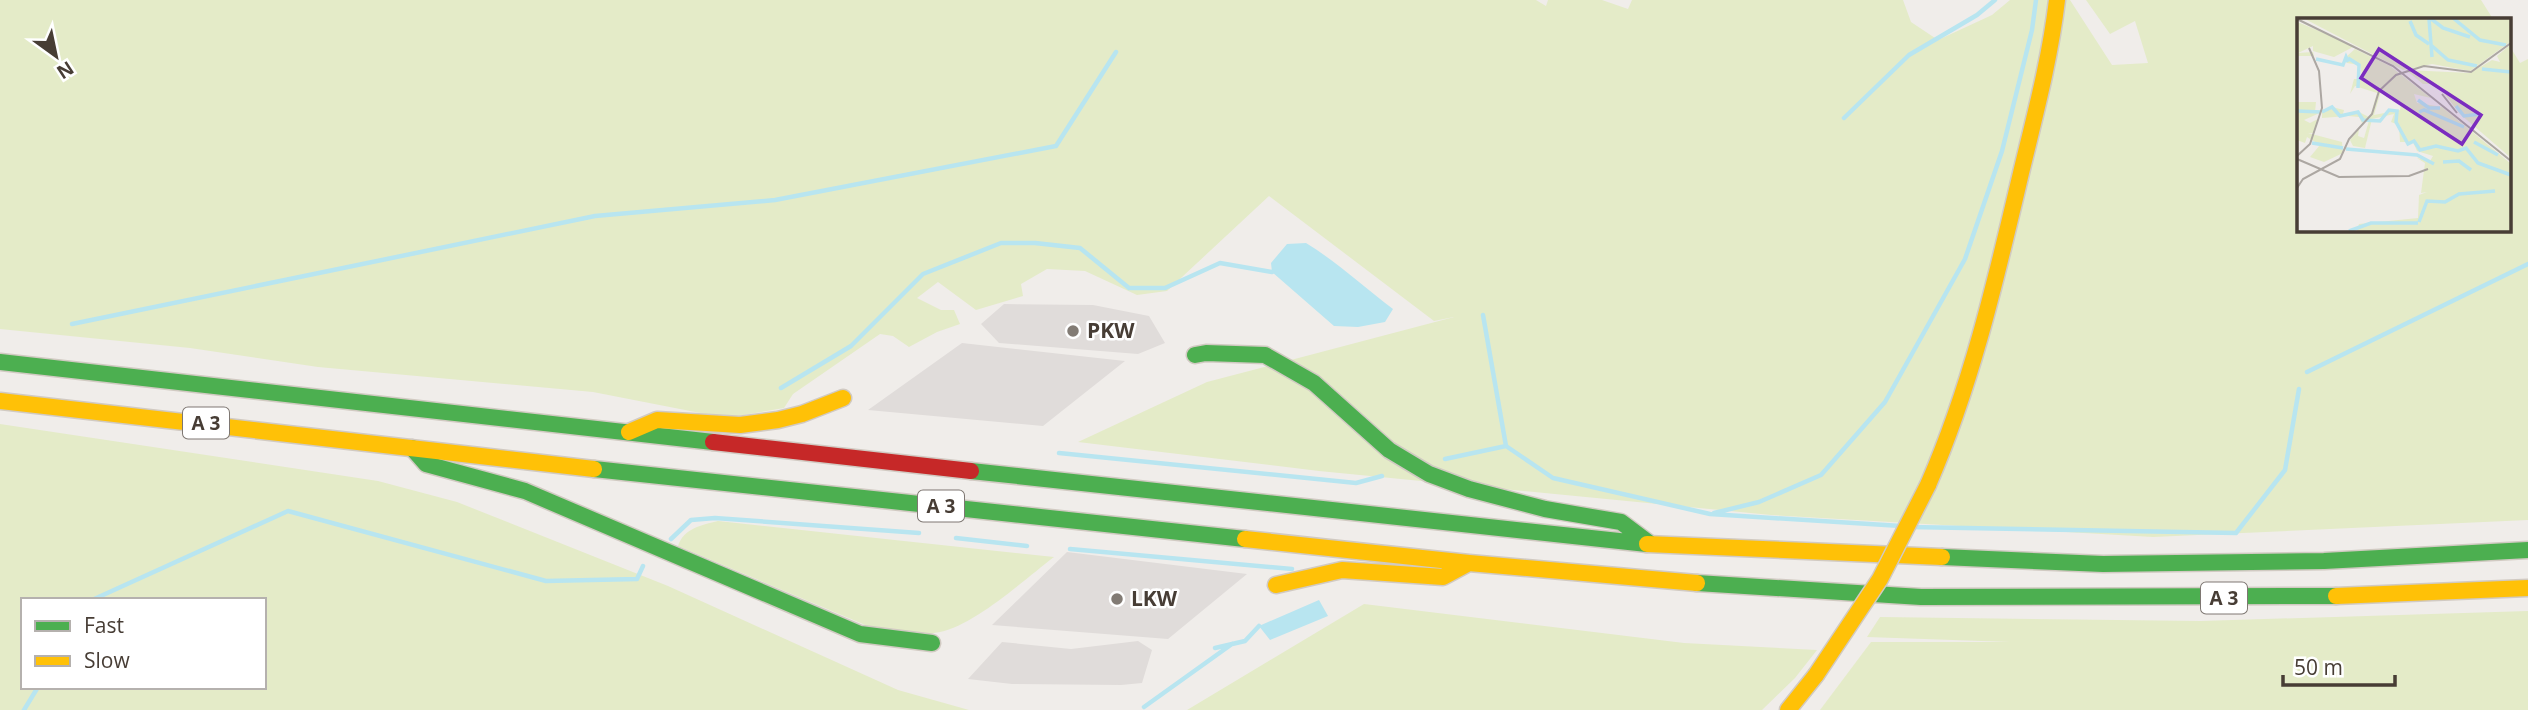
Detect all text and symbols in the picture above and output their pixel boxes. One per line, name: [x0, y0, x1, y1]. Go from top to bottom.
inset map: [2297, 18, 2510, 231]
north arrow: [21, 21, 91, 91]
text: N: [52, 55, 79, 85]
place label: PKW: [1087, 316, 1135, 344]
marker: PKW: [1065, 323, 1081, 339]
road number: A 3: [183, 408, 229, 438]
road number: A 3: [918, 491, 964, 522]
road number: A 3: [2201, 582, 2247, 614]
place label: LKW: [1131, 584, 1178, 612]
marker: LKW: [1109, 591, 1125, 607]
legend: [21, 598, 266, 689]
text: Fast: [84, 611, 124, 639]
scale bar: [2283, 644, 2395, 688]
text: Slow: [84, 646, 130, 674]
text: 50 m: [2294, 653, 2343, 681]

